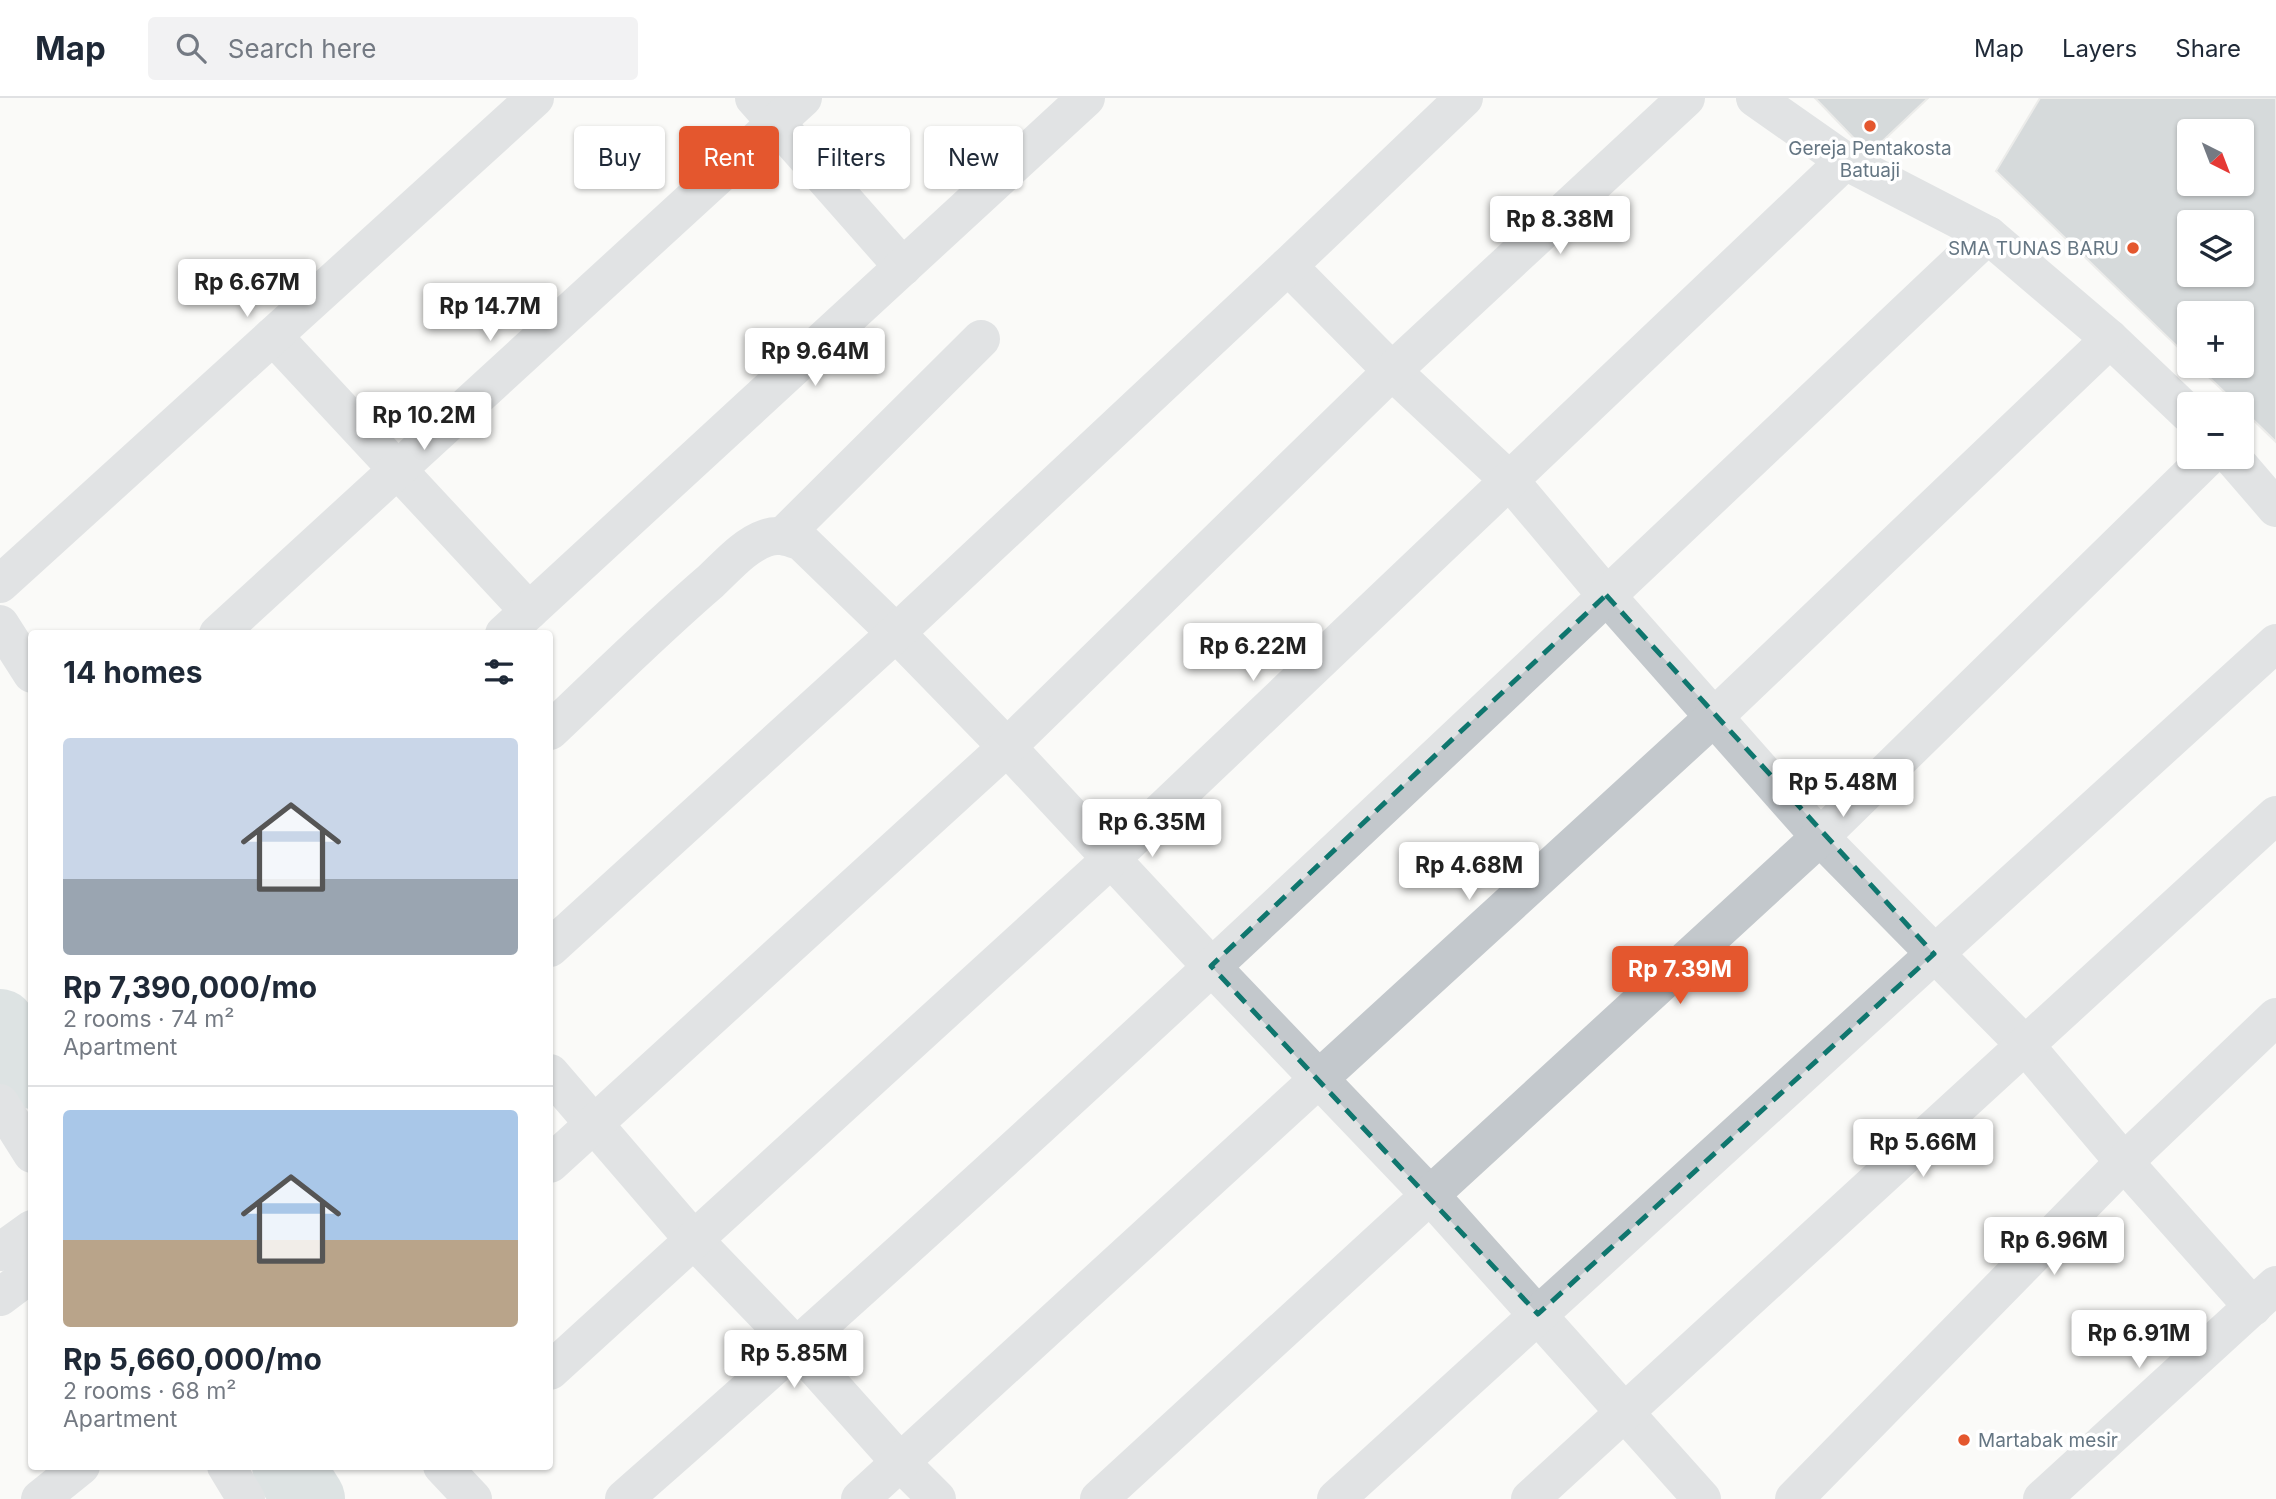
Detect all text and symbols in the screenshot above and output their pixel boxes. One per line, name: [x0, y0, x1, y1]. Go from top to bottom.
search box: [148, 17, 638, 80]
text: Map: [35, 28, 106, 68]
icon: search: [172, 29, 210, 67]
text: Search here: [228, 33, 376, 64]
text: Map: [1974, 34, 2024, 63]
text: Layers: [2062, 34, 2137, 63]
text: Share: [2175, 34, 2241, 63]
marker: Gereja Pentakosta Batuaji: [1862, 118, 1878, 134]
north arrow: [2177, 119, 2254, 196]
map controls: [2177, 119, 2254, 469]
chip: Buy: [574, 126, 665, 189]
chip: Rent: [679, 126, 779, 189]
chip: Filters: [793, 126, 910, 189]
chip: New: [924, 126, 1023, 189]
place label: Gereja Pentakosta Batuaji: [1788, 137, 1952, 182]
pin: Rp 8.38M: [1488, 197, 1632, 256]
text: Rp 8.38M: [1506, 205, 1614, 233]
button: layers: [2177, 210, 2254, 287]
place label: SMA TUNAS BARU: [1948, 237, 2119, 260]
marker: SMA TUNAS BARU: [2125, 240, 2141, 256]
pin: Rp 6.67M: [175, 260, 319, 319]
text: Rp 6.67M: [194, 268, 300, 296]
pin: Rp 14.7M: [418, 284, 562, 343]
text: Rp 14.7M: [439, 292, 541, 320]
button: +: [2177, 301, 2254, 378]
pin: Rp 9.64M: [743, 328, 887, 388]
text: Rp 9.64M: [761, 337, 869, 365]
pin: Rp 10.2M: [352, 392, 496, 452]
button: −: [2177, 392, 2254, 469]
text: Rp 10.2M: [372, 401, 476, 429]
pin: Rp 6.22M: [1181, 624, 1325, 683]
text: Rp 6.22M: [1199, 632, 1307, 660]
icon: filters: [480, 653, 518, 691]
text: 14 homes: [63, 654, 202, 690]
pin: Rp 5.48M: [1771, 760, 1915, 819]
text: Rp 5.48M: [1789, 768, 1897, 796]
icon: home: [228, 784, 354, 910]
pin: Rp 6.35M: [1080, 800, 1224, 859]
text: Rp 6.35M: [1098, 808, 1206, 836]
pin: Rp 4.68M: [1397, 842, 1541, 902]
text: Rp 4.68M: [1415, 851, 1523, 879]
pin: Rp 7.39M: [1608, 946, 1752, 1006]
text: Rp 7.39M: [1628, 955, 1732, 983]
text: Rp 7,390,000/mo: [63, 969, 317, 1005]
text: 2 rooms · 74 m²: [63, 1005, 235, 1033]
text: Apartment: [63, 1033, 177, 1061]
pin: Rp 5.66M: [1851, 1119, 1995, 1179]
text: Rp 5.66M: [1869, 1128, 1977, 1156]
icon: home: [228, 1156, 354, 1282]
pin: Rp 6.96M: [1982, 1218, 2126, 1277]
text: Rp 6.96M: [2000, 1226, 2108, 1254]
pin: Rp 6.91M: [2067, 1310, 2211, 1370]
text: Rp 6.91M: [2088, 1319, 2190, 1347]
pin: Rp 5.85M: [722, 1330, 866, 1390]
text: Rp 5.85M: [740, 1339, 848, 1367]
text: Rp 5,660,000/mo: [63, 1341, 322, 1377]
text: 2 rooms · 68 m²: [63, 1377, 236, 1405]
text: Apartment: [63, 1405, 177, 1433]
place label: Martabak mesir: [1978, 1429, 2118, 1452]
marker: Martabak mesir: [1956, 1432, 1972, 1448]

